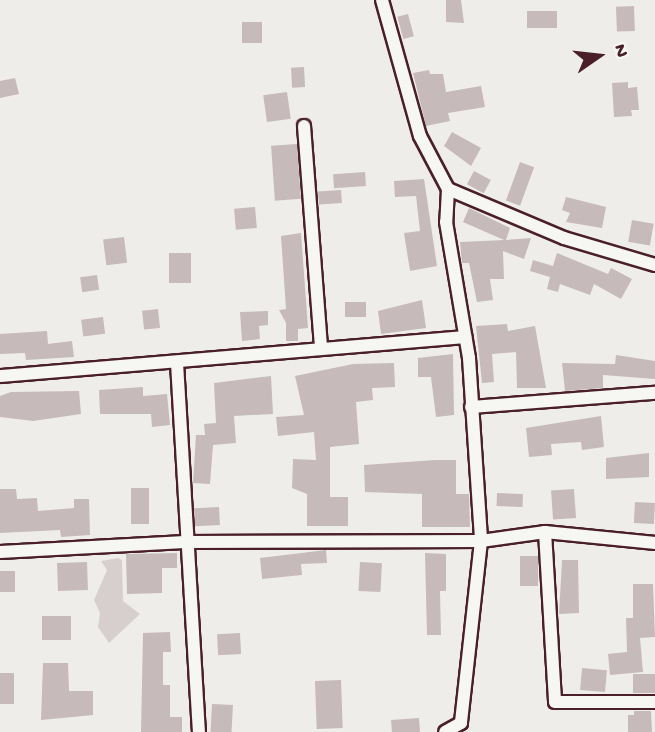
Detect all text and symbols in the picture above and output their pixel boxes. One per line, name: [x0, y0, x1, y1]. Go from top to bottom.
north arrow: [564, 21, 634, 91]
text: N: [607, 42, 633, 60]

